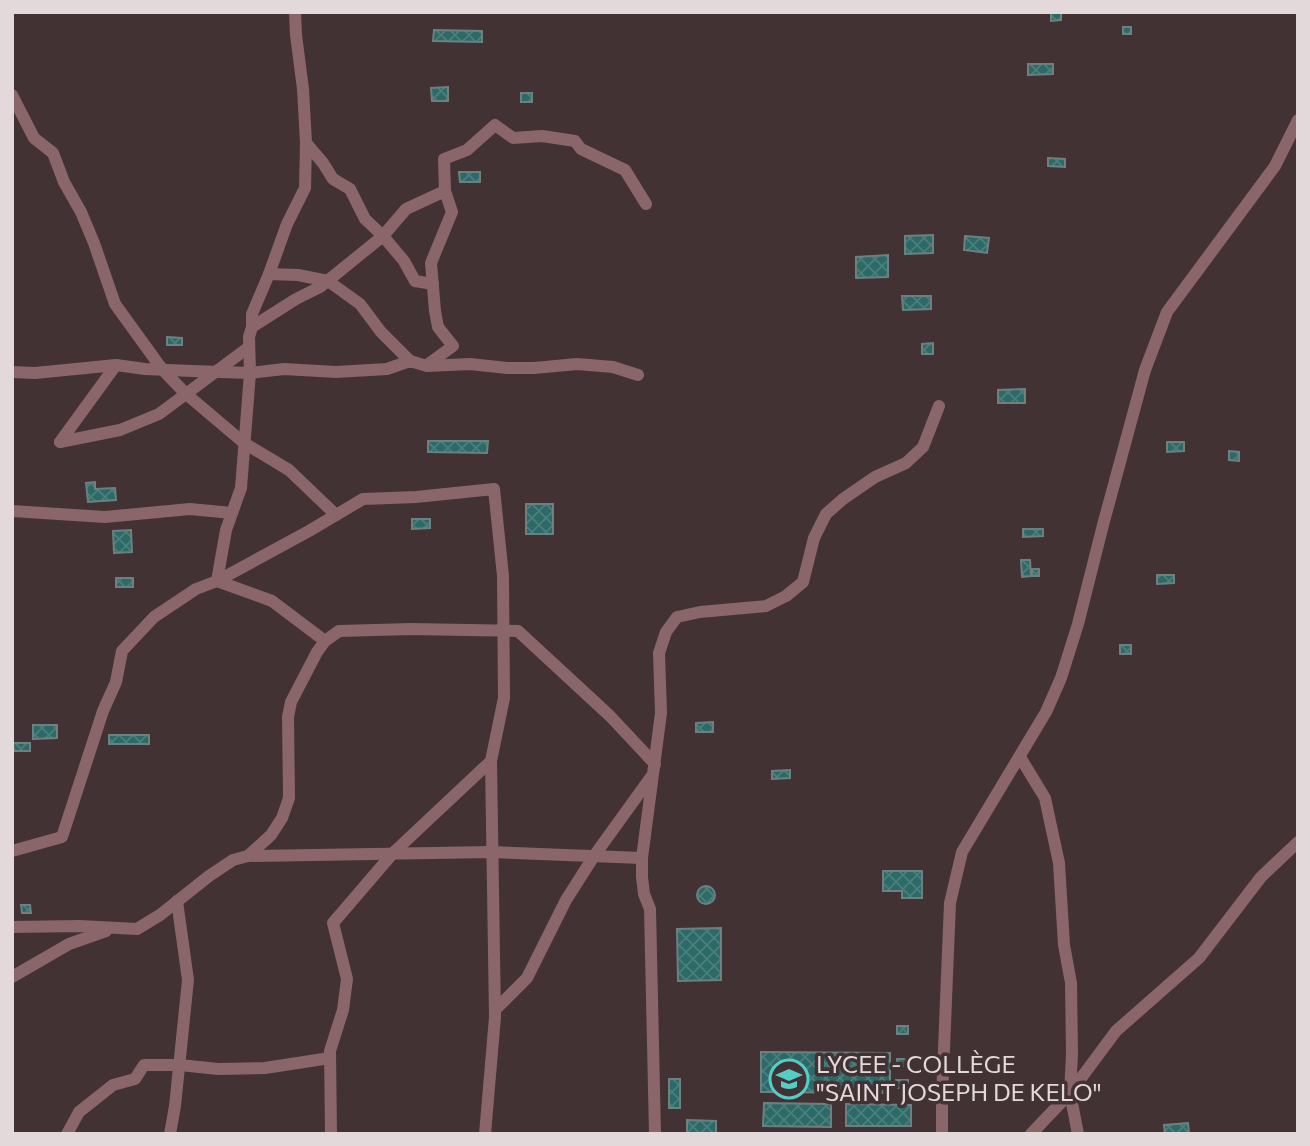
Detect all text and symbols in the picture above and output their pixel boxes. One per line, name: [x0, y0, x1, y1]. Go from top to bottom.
place label: LYCEE - COLLÈGE "SAINT JOSEPH DE KELO": [816, 1049, 1102, 1106]
school or university icon: LYCEE - COLLÈGE "SAINT JOSEPH DE KELO": [768, 1058, 810, 1100]

